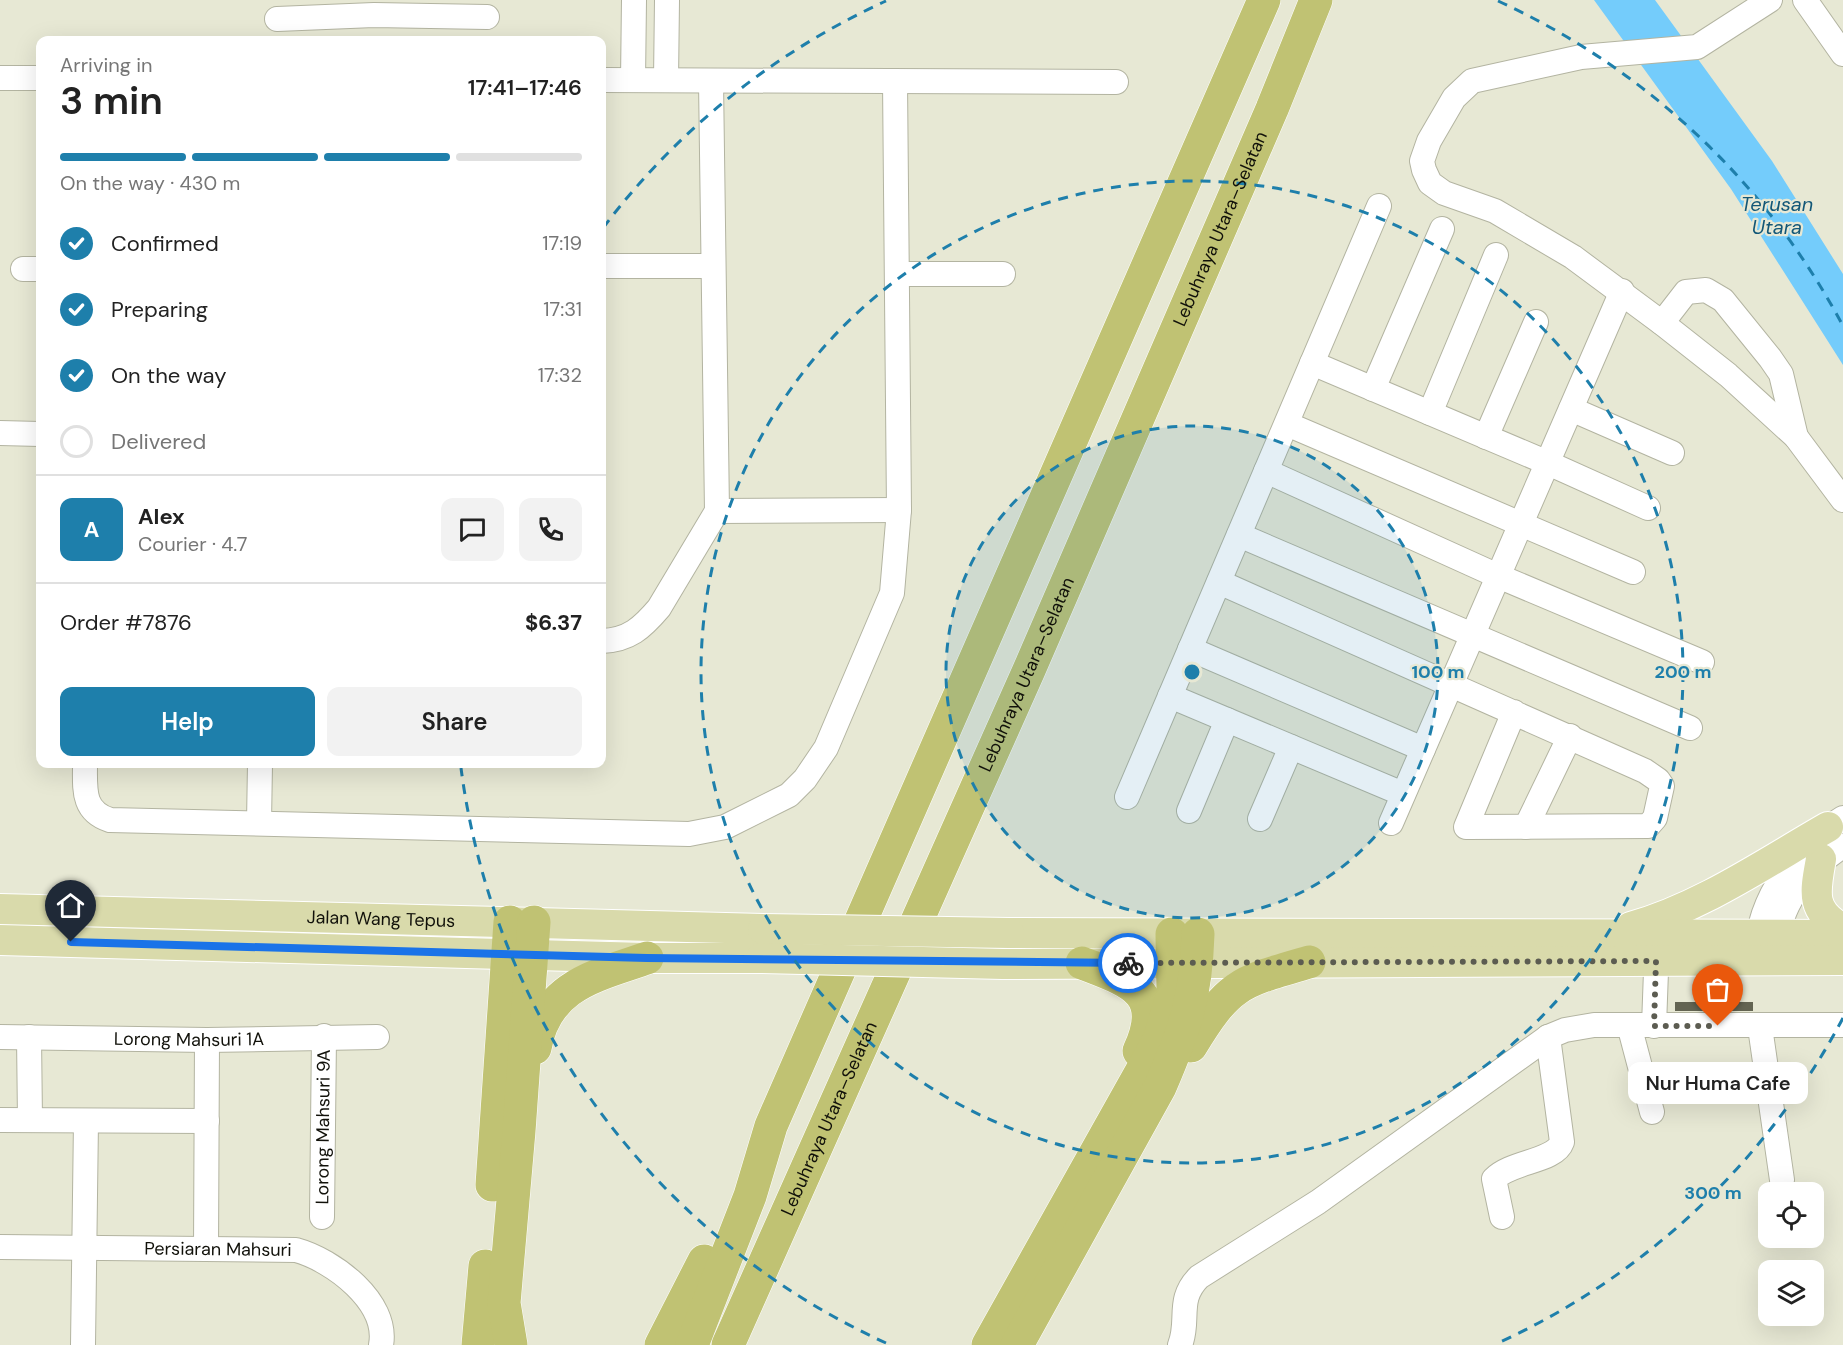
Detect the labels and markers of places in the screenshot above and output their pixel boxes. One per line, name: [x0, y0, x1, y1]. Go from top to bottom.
centre of rings: [1182, 662, 1202, 682]
pin: [45, 880, 96, 942]
pin: [1692, 964, 1743, 1026]
callout: Nur Huma Cafe: [1628, 1062, 1808, 1104]

